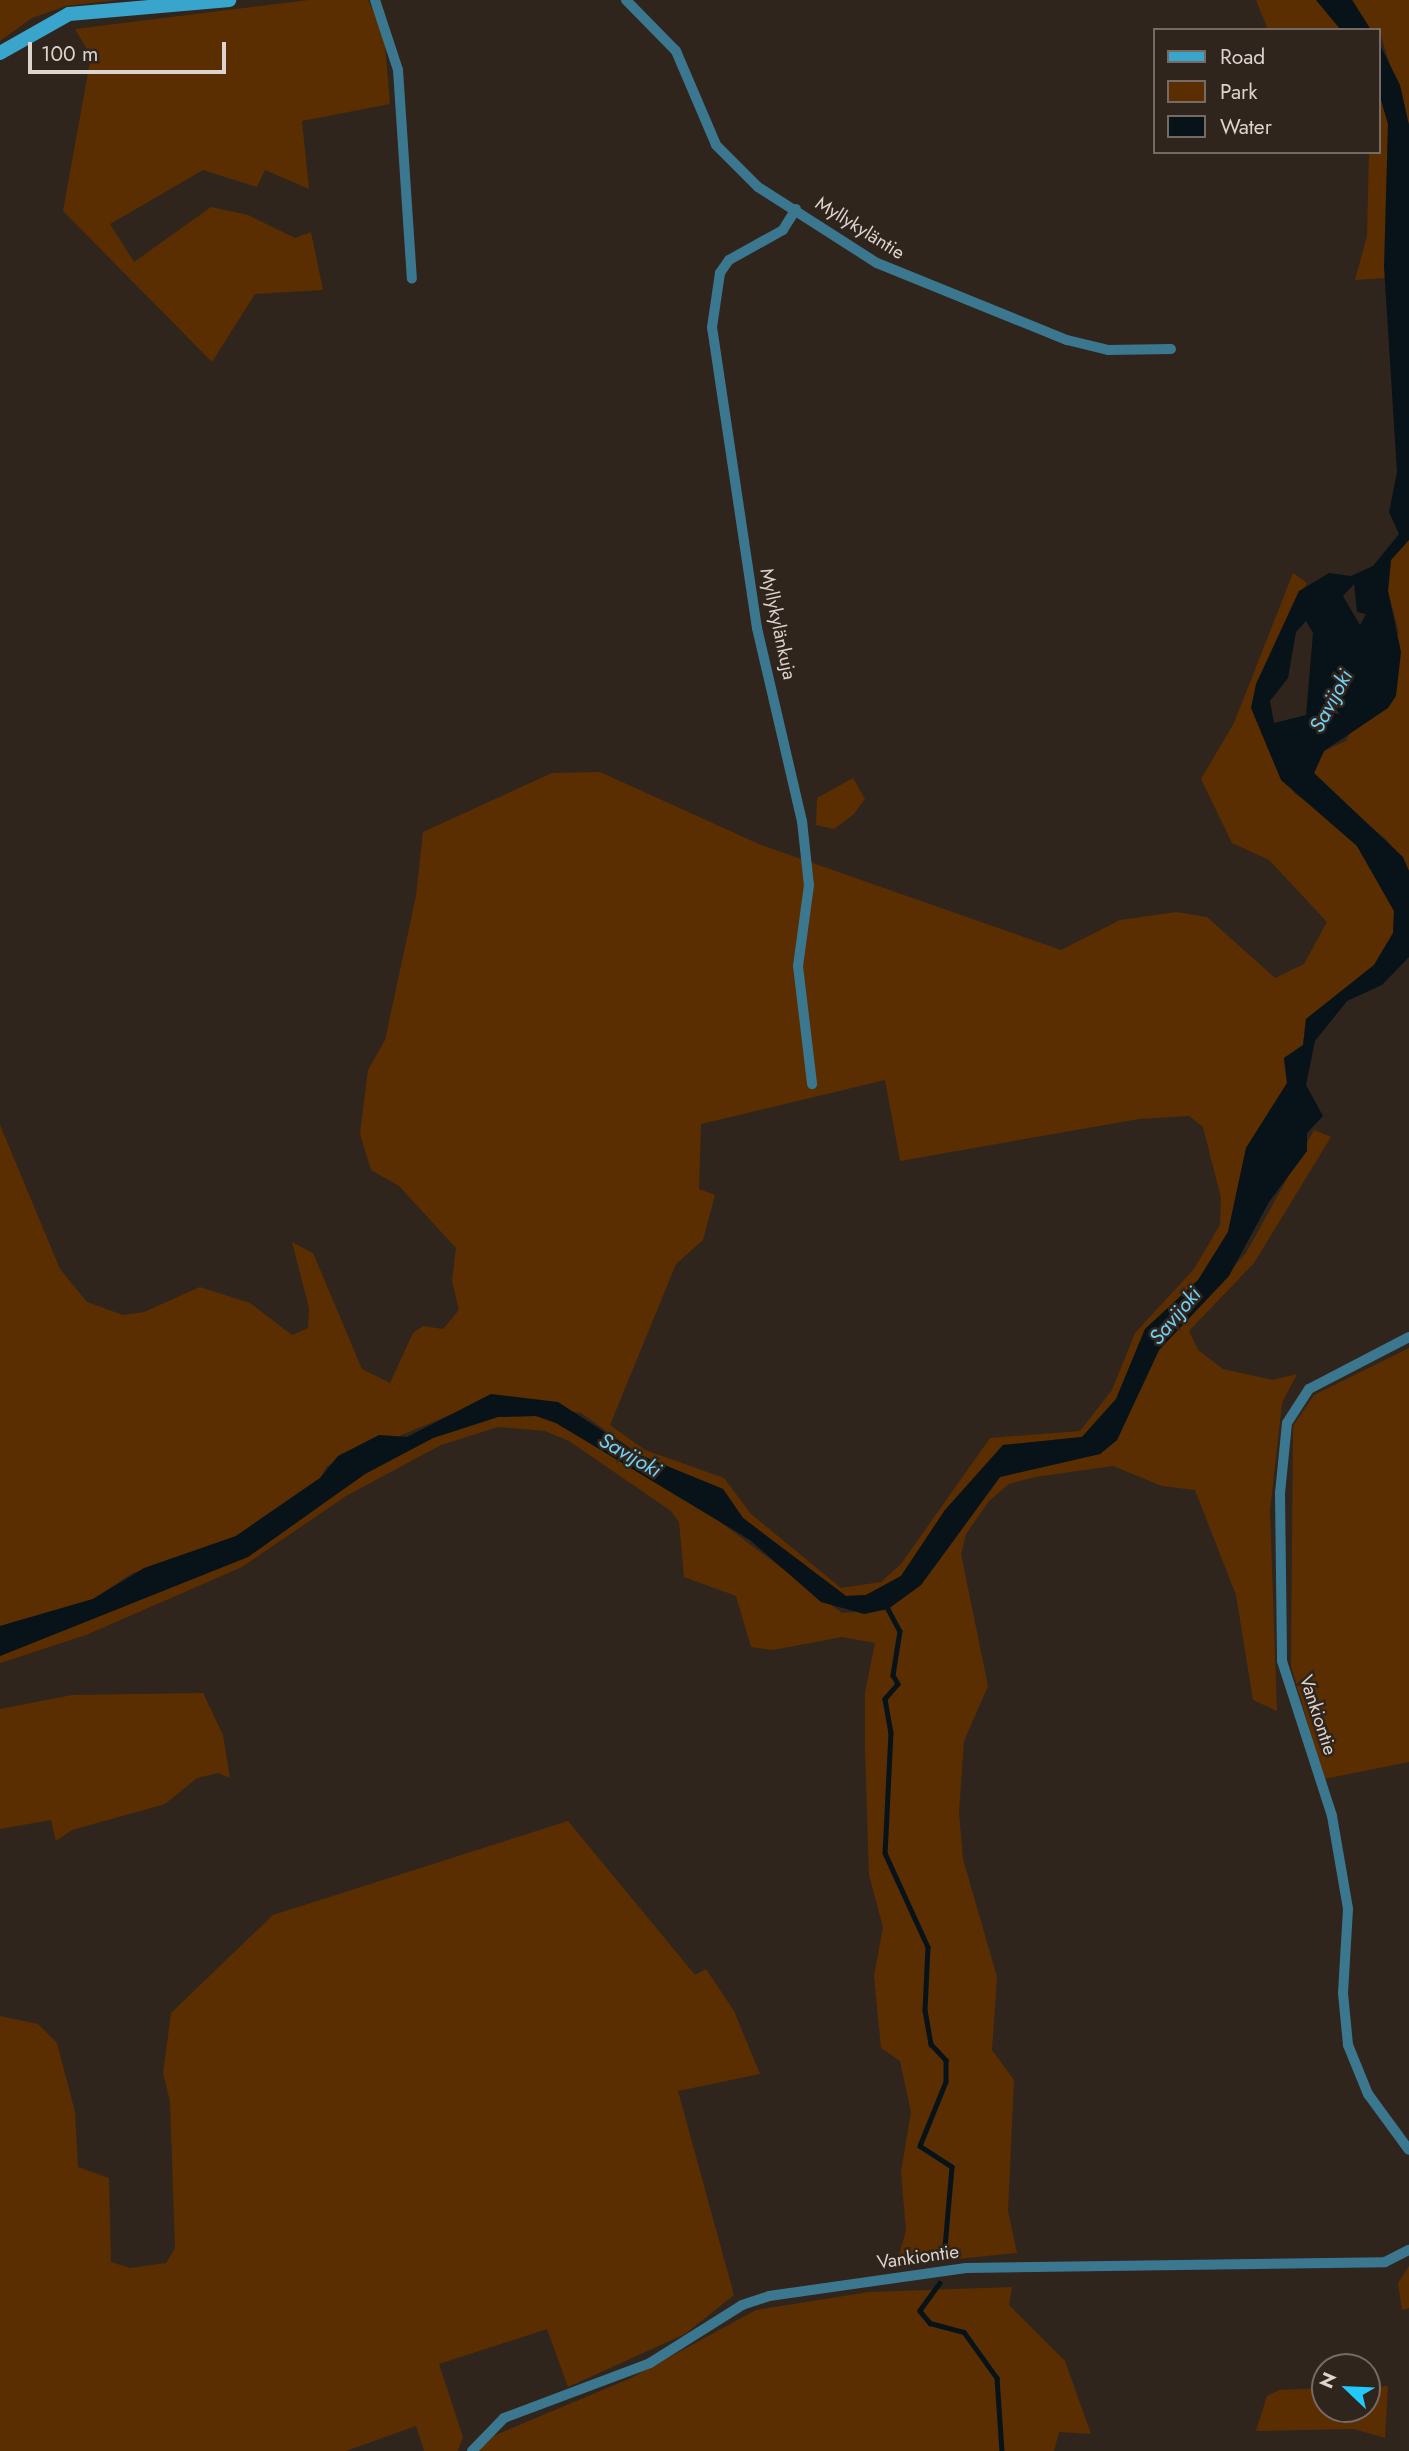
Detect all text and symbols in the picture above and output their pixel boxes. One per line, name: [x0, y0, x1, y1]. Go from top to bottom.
scale bar: [32, 28, 229, 72]
legend: [1154, 28, 1381, 154]
text: 100 m: [41, 39, 98, 69]
text: Road: [1220, 42, 1265, 72]
text: Park: [1220, 77, 1257, 107]
text: Water: [1220, 112, 1272, 142]
street label: Myllykyläntie: [811, 192, 909, 264]
street label: Myllykylänkuja: [755, 566, 801, 682]
water label: Savijoki: [1304, 665, 1358, 737]
water label: Savijoki: [1144, 1282, 1206, 1350]
water label: Savijoki: [595, 1427, 665, 1483]
street label: Vankiontie: [1294, 1672, 1342, 1758]
street label: Vankiontie: [875, 2240, 961, 2274]
north arrow: [1311, 2353, 1381, 2423]
text: N: [1313, 2368, 1343, 2393]

